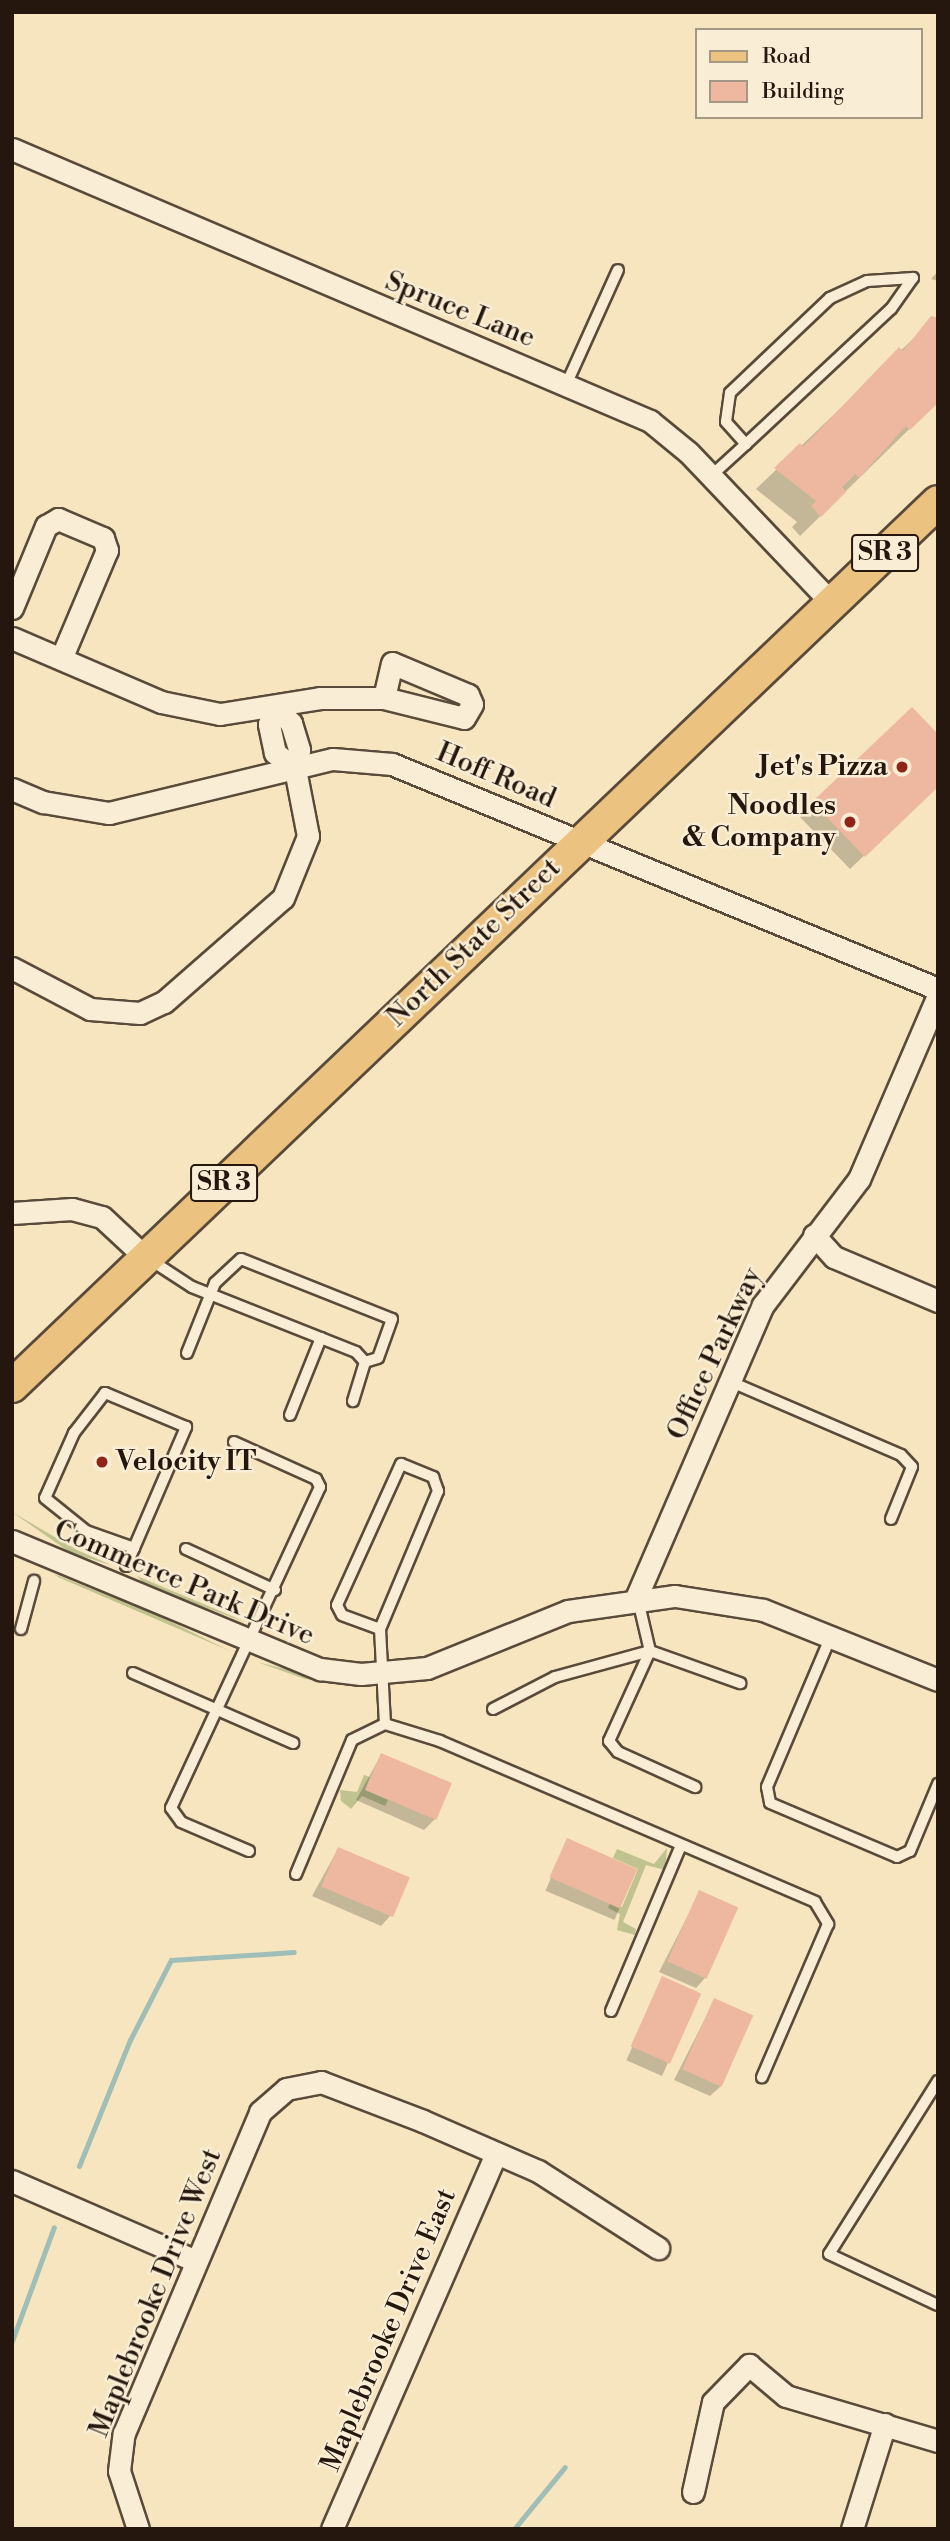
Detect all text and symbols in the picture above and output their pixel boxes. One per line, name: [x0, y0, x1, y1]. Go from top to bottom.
legend: [694, 28, 922, 119]
text: Road: [762, 44, 811, 70]
text: Building: [762, 79, 844, 105]
street label: Spruce Lane: [380, 265, 540, 355]
road number: SR 3: [850, 530, 920, 576]
street label: Hoff Road: [431, 736, 561, 816]
place label: Jet's Pizza: [759, 750, 888, 784]
marker: Jet's Pizza: [894, 759, 910, 775]
place label: Noodles & Company: [682, 789, 836, 855]
marker: Noodles & Company: [842, 814, 858, 830]
street label: North State Street: [380, 852, 568, 1034]
road number: SR 3: [189, 1160, 259, 1206]
street label: Office Parkway: [660, 1262, 770, 1446]
place label: Velocity IT: [116, 1445, 256, 1479]
marker: Velocity IT: [94, 1454, 110, 1470]
street label: Commerce Park Drive: [49, 1513, 319, 1653]
street label: Maplebrooke Drive West: [83, 2144, 229, 2442]
street label: Maplebrooke Drive East: [314, 2184, 464, 2476]

